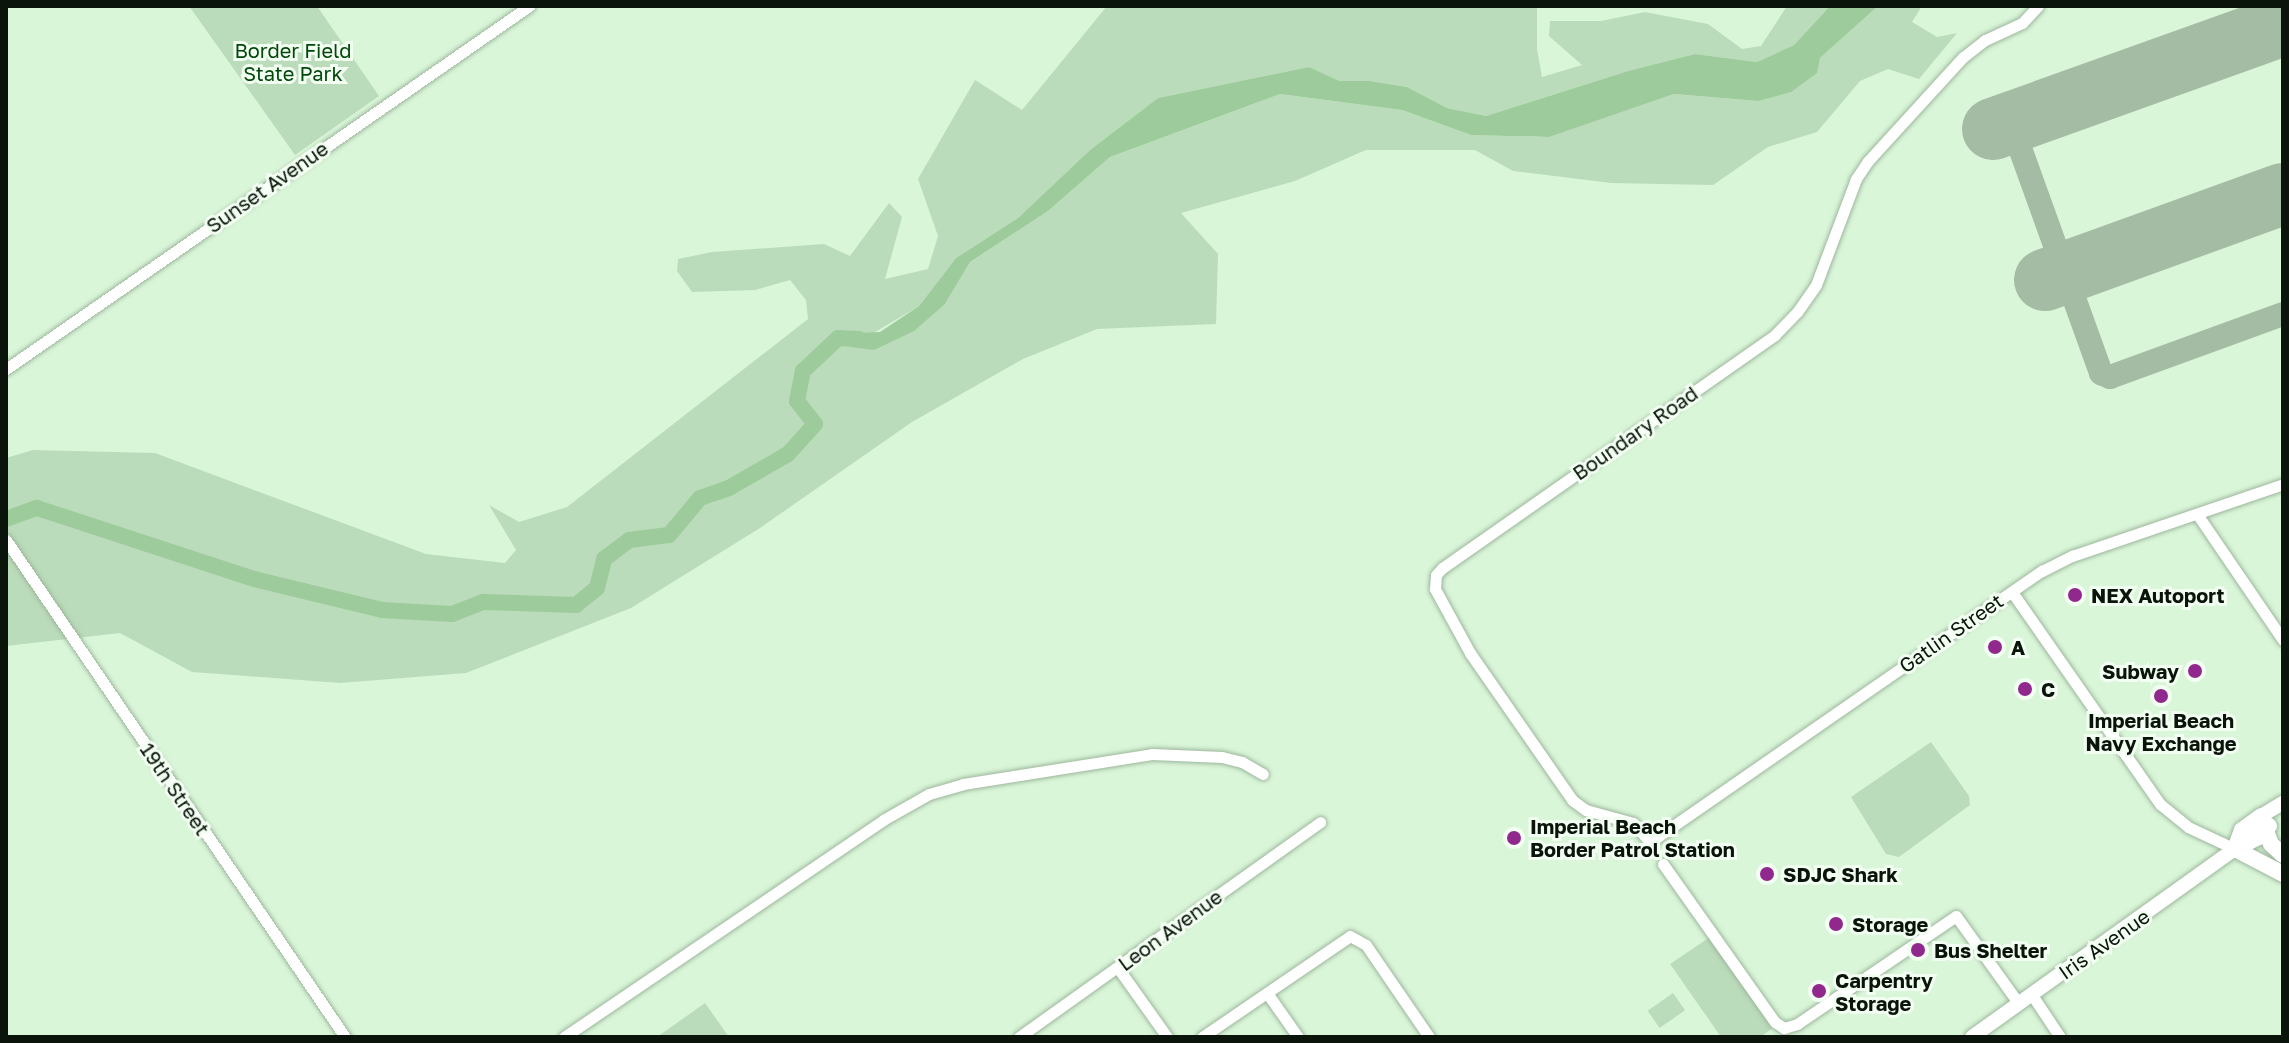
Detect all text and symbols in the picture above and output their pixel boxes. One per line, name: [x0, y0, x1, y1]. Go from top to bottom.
park label: Border Field State Park: [234, 38, 352, 85]
street label: Sunset Avenue: [202, 136, 332, 238]
street label: Boundary Road: [1568, 381, 1702, 485]
place label: NEX Autoport: [2091, 583, 2224, 607]
marker: NEX Autoport: [2066, 586, 2084, 604]
street label: Gatlin Street: [1894, 588, 2008, 678]
place label: A: [2011, 635, 2025, 659]
marker: A: [1986, 638, 2004, 656]
place label: Subway: [2102, 659, 2179, 683]
marker: Subway: [2186, 662, 2204, 680]
place label: C: [2041, 677, 2055, 701]
marker: C: [2016, 680, 2034, 698]
marker: Imperial Beach Navy Exchange: [2152, 687, 2170, 705]
place label: Imperial Beach Navy Exchange: [2086, 708, 2236, 755]
street label: 19th Street: [135, 738, 215, 840]
place label: Imperial Beach Border Patrol Station: [1530, 814, 1735, 861]
marker: Imperial Beach Border Patrol Station: [1505, 829, 1523, 847]
place label: SDJC Shark: [1783, 862, 1898, 886]
marker: SDJC Shark: [1758, 865, 1776, 883]
street label: Leon Avenue: [1113, 884, 1227, 976]
street label: Iris Avenue: [2054, 904, 2154, 984]
place label: Storage: [1852, 912, 1928, 936]
marker: Storage: [1827, 915, 1845, 933]
place label: Bus Shelter: [1934, 938, 2047, 962]
marker: Bus Shelter: [1909, 941, 1927, 959]
place label: Carpentry Storage: [1835, 968, 1933, 1015]
marker: Carpentry Storage: [1810, 982, 1828, 1000]

